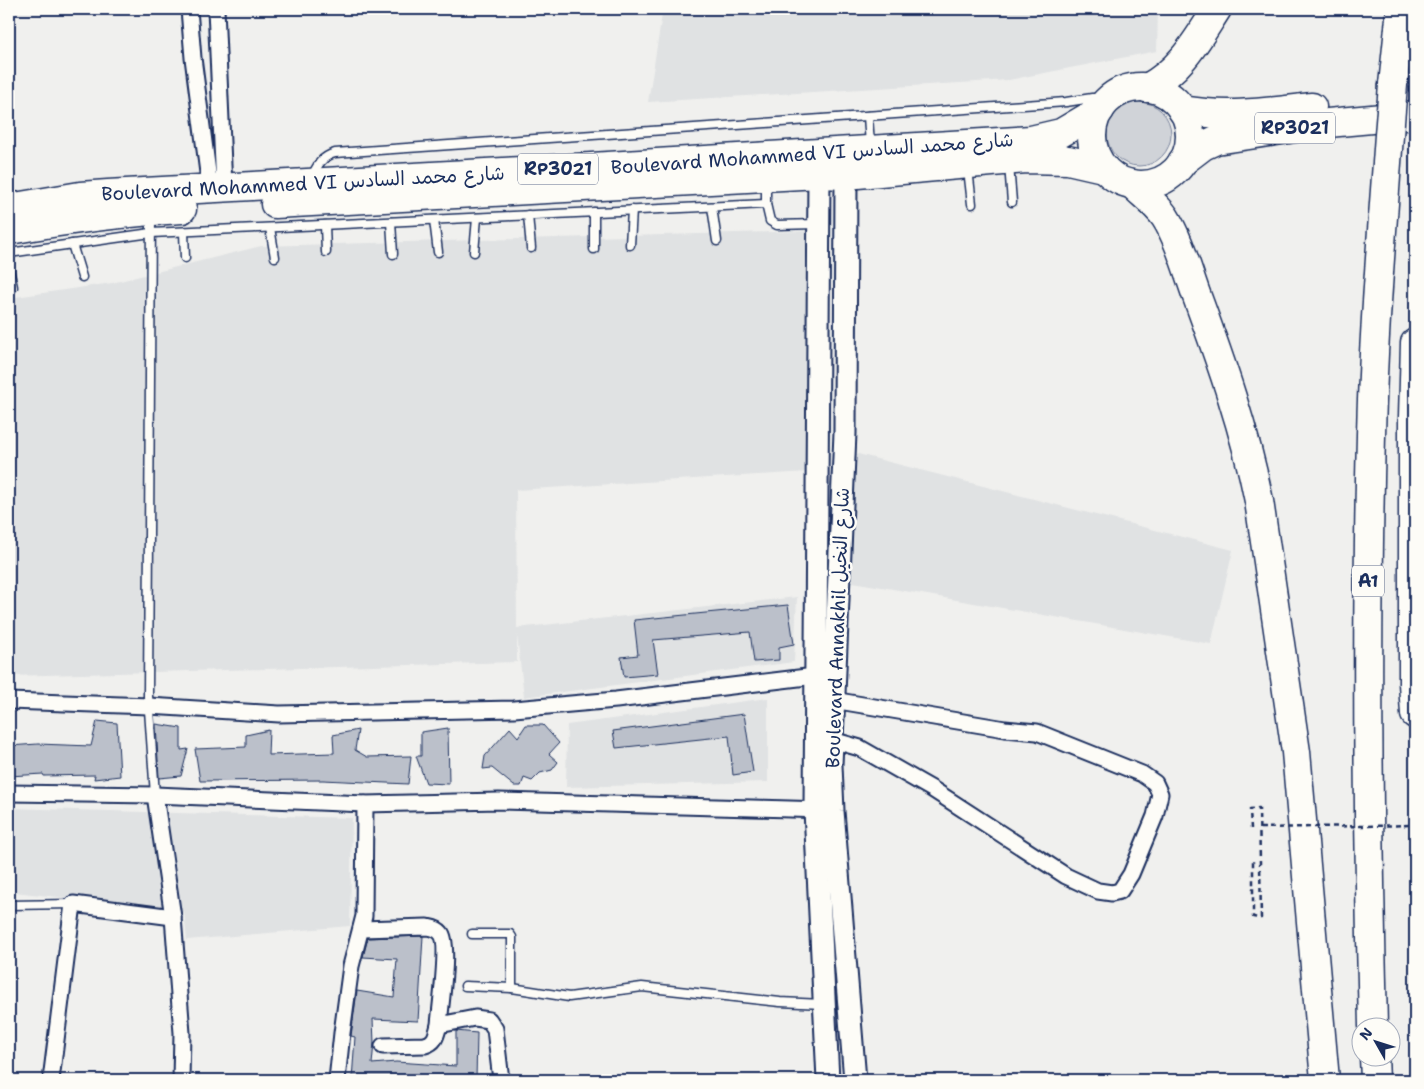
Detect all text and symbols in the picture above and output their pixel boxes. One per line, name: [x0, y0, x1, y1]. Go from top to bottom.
road number: RP3021: [1255, 112, 1335, 144]
street label: Boulevard Mohammed VI شارع محمد السادس: [610, 127, 1014, 181]
road number: RP3021: [518, 153, 598, 184]
street label: Boulevard Mohammed VI شارع محمد السادس: [101, 160, 505, 208]
street label: Boulevard Annakhil شارع النخيل: [820, 487, 856, 769]
road number: A1: [1352, 566, 1384, 596]
north arrow: [1352, 1016, 1402, 1066]
text: N: [1355, 1024, 1376, 1044]

